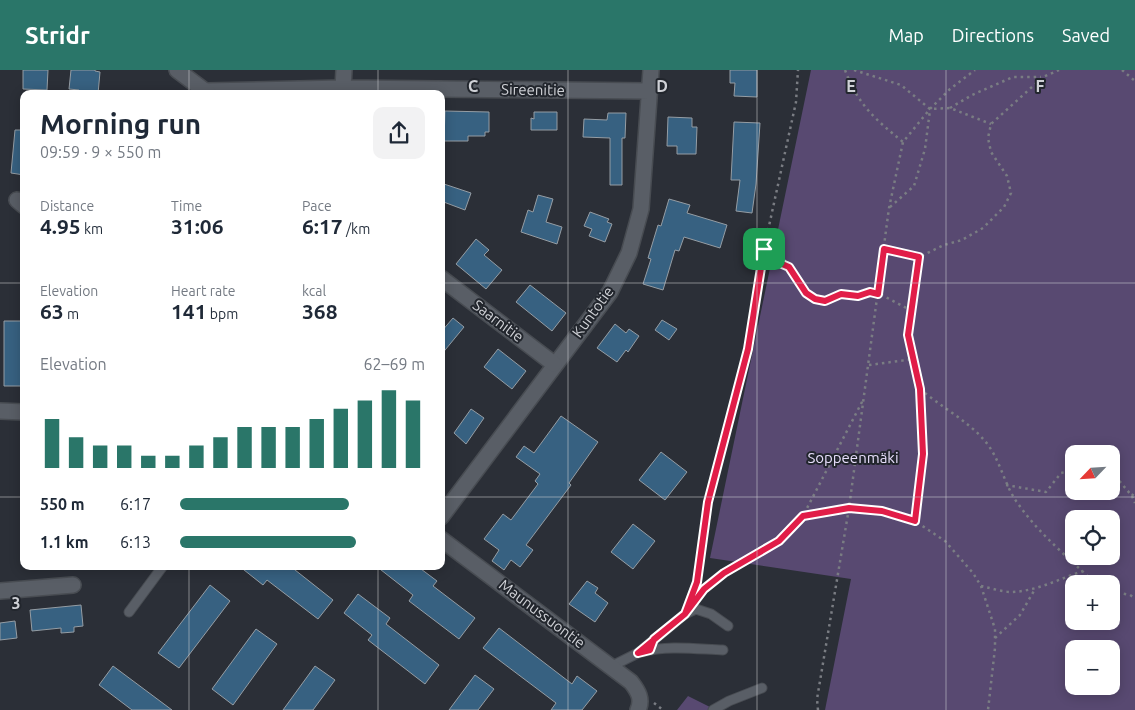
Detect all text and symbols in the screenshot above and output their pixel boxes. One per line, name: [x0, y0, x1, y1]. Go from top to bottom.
text: Stridr: [25, 22, 90, 49]
text: Map: [888, 25, 924, 45]
text: Directions: [952, 25, 1034, 45]
text: Saved: [1062, 25, 1110, 45]
text: C: [468, 77, 478, 95]
text: D: [656, 77, 668, 95]
text: E: [846, 77, 856, 95]
text: F: [1036, 77, 1045, 95]
street label: Sireenitie: [501, 80, 565, 99]
button: share: [373, 107, 425, 159]
text: Morning run: [40, 108, 201, 139]
text: 09:59 · 9 × 550 m: [40, 143, 161, 161]
text: Distance: [40, 198, 94, 214]
text: Time: [171, 198, 202, 214]
text: Pace: [302, 198, 332, 214]
text: 4.95: [40, 214, 81, 238]
text: 31:06: [171, 214, 224, 238]
text: 6:17: [302, 214, 343, 238]
text: km: [81, 221, 103, 237]
text: /km: [343, 221, 370, 237]
pin: [743, 228, 785, 270]
icon: arrive: [750, 235, 778, 263]
text: Elevation: [40, 283, 98, 299]
text: Heart rate: [171, 283, 235, 299]
text: kcal: [302, 283, 326, 299]
street label: Kuntotie: [568, 283, 617, 340]
street label: Saarnitie: [470, 296, 527, 345]
text: 63: [40, 299, 64, 323]
text: 141: [171, 299, 207, 323]
text: 368: [302, 299, 338, 323]
text: m: [64, 306, 79, 322]
text: bpm: [207, 306, 238, 322]
text: Elevation: [40, 355, 107, 373]
text: 62–69 m: [363, 355, 425, 373]
north arrow: [1065, 445, 1120, 500]
map controls: [1065, 445, 1120, 695]
park label: Soppeenmäki: [807, 449, 899, 466]
text: 550 m: [40, 495, 85, 513]
text: 6:17: [120, 495, 151, 513]
button: locate: [1065, 510, 1120, 565]
text: 1.1 km: [40, 533, 89, 551]
text: 6:13: [120, 533, 151, 551]
button: +: [1065, 575, 1120, 630]
street label: Maunussuontie: [496, 576, 589, 651]
text: 3: [11, 594, 21, 612]
button: −: [1065, 640, 1120, 695]

